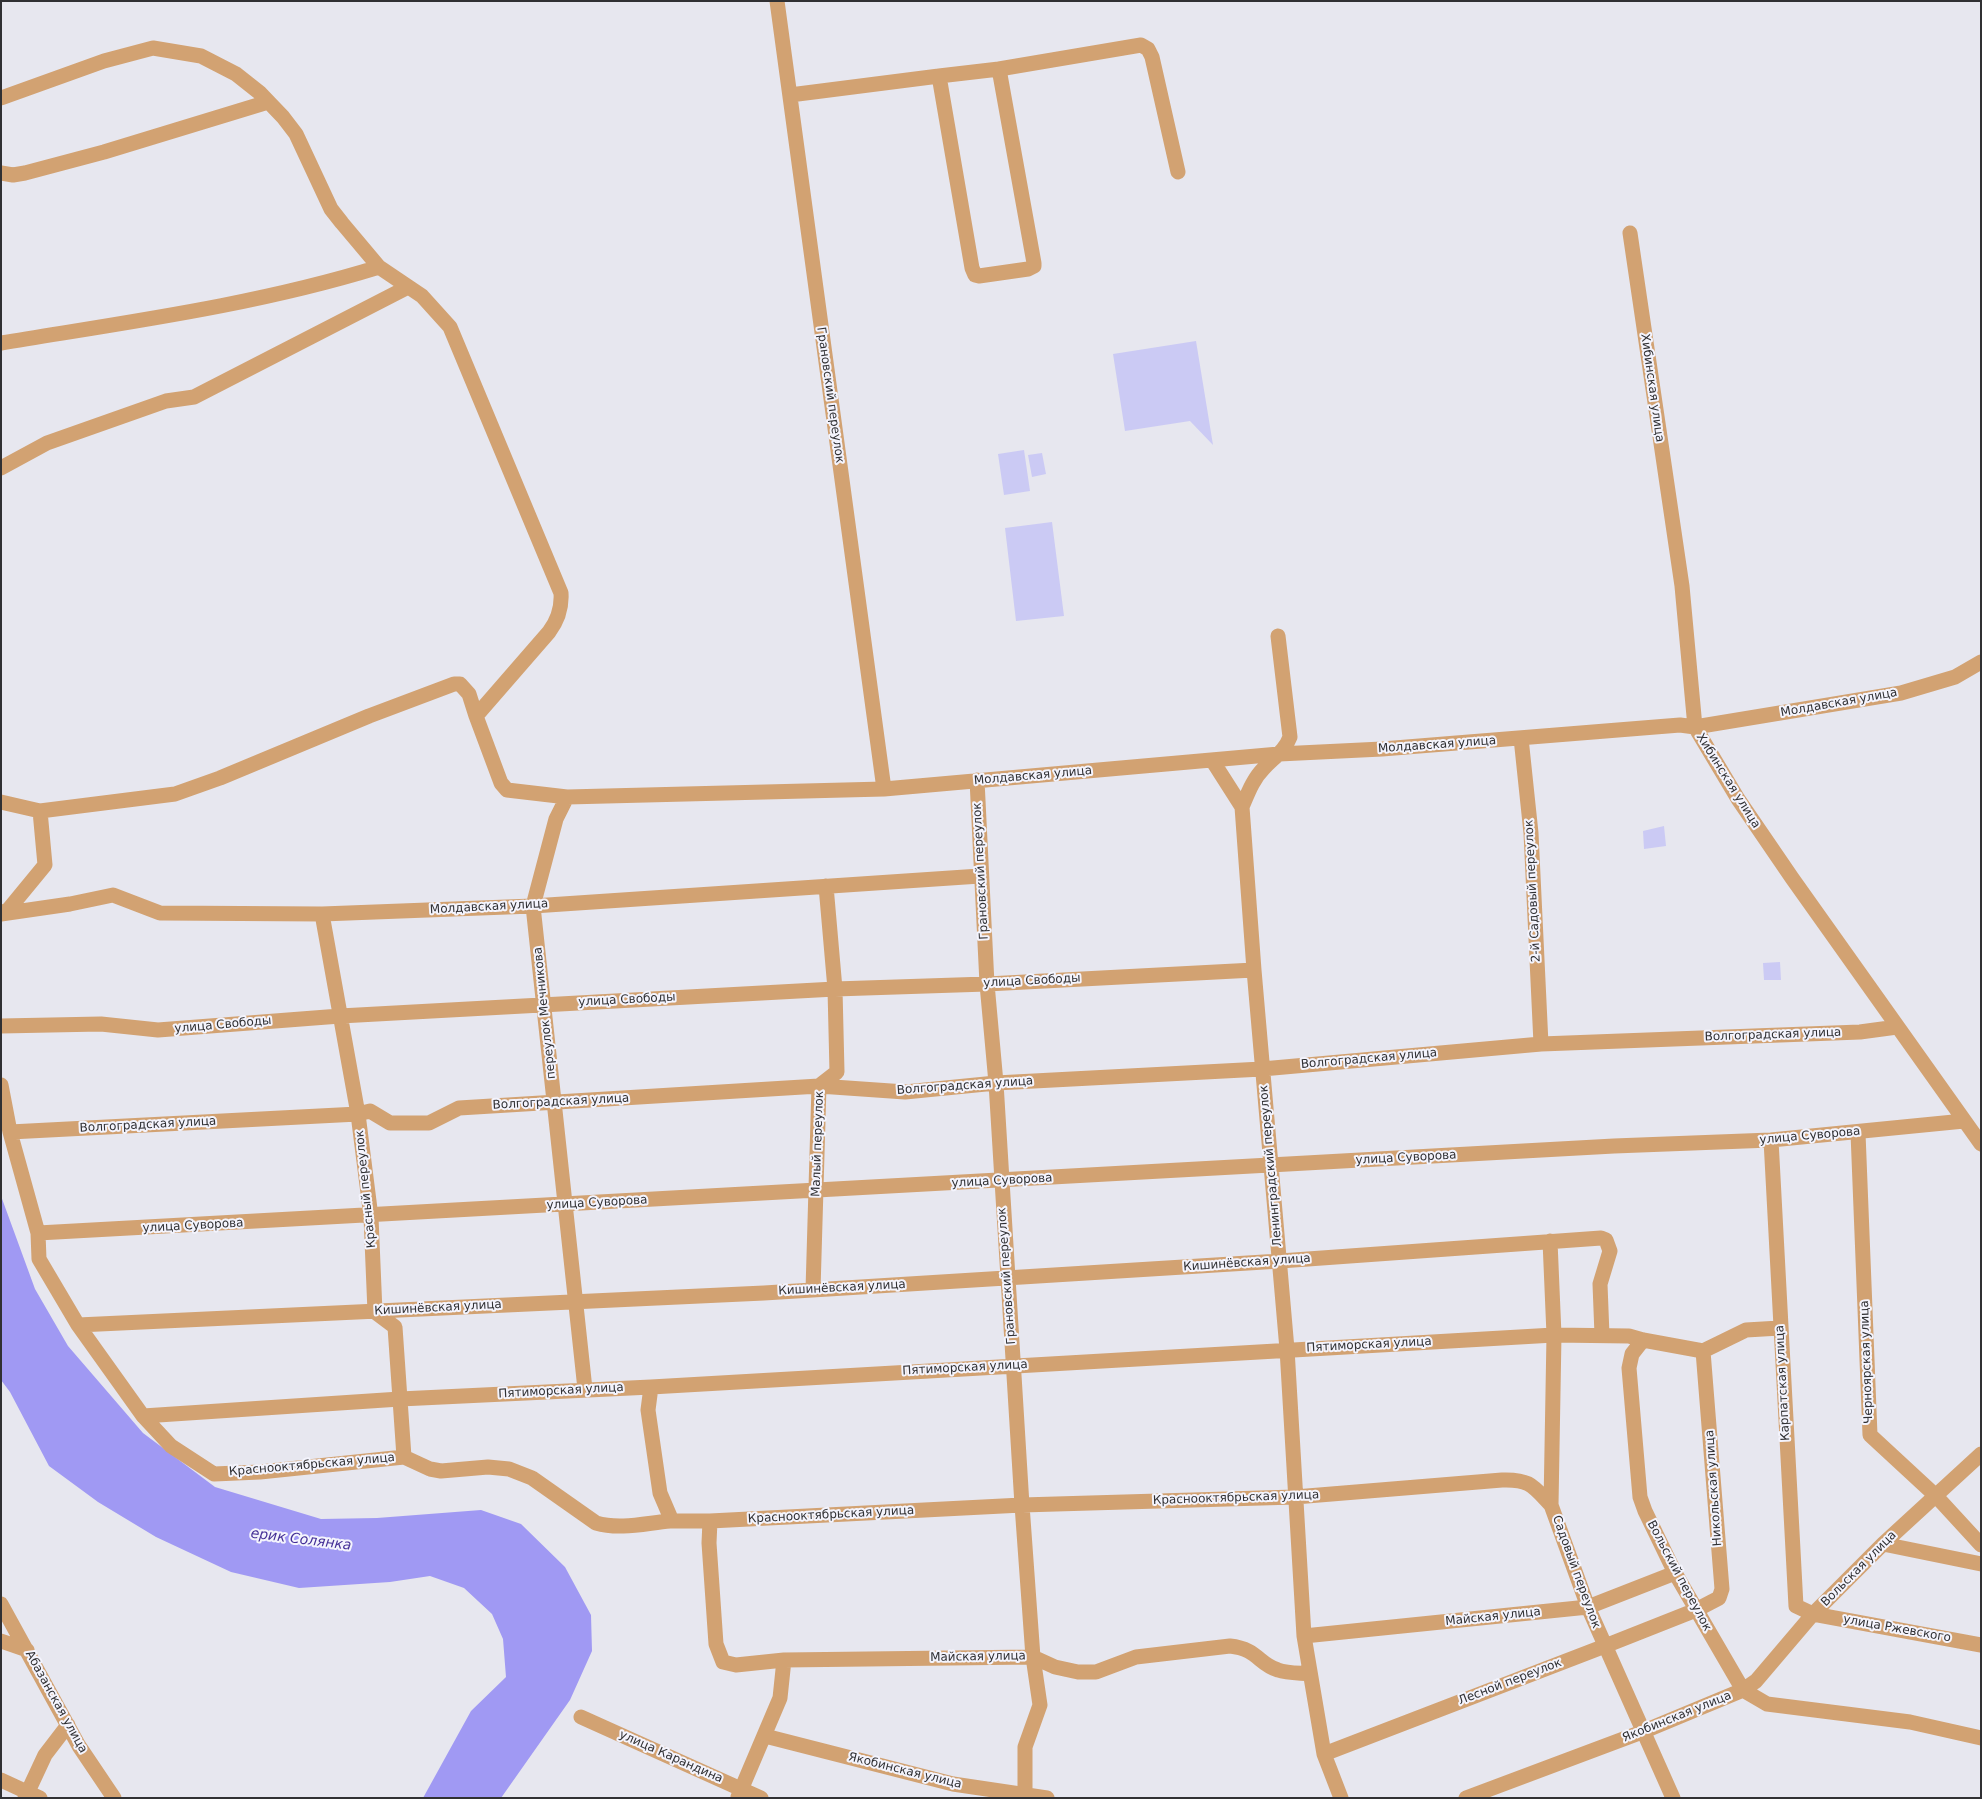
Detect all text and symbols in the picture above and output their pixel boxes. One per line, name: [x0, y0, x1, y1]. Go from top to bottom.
street label: Грановский переулок: [813, 326, 847, 464]
street label: Хибинская улица: [1637, 333, 1667, 443]
street label: Молдавская улица: [1779, 686, 1899, 720]
street label: Хибинская улица: [1693, 731, 1763, 831]
street label: Молдавская улица: [1377, 734, 1497, 756]
street label: Молдавская улица: [973, 764, 1093, 788]
street label: Грановский переулок: [970, 802, 992, 940]
street label: 2-й Садовый переулок: [1522, 819, 1544, 963]
street label: Молдавская улица: [429, 897, 549, 917]
street label: переулок Мечникова: [531, 946, 559, 1080]
street label: улица Свободы: [983, 971, 1081, 991]
street label: улица Свободы: [578, 990, 676, 1010]
street label: улица Свободы: [174, 1014, 272, 1036]
street label: Волгоградская улица: [1704, 1025, 1842, 1045]
street label: Волгоградская улица: [1300, 1046, 1438, 1072]
street label: Волгоградская улица: [896, 1074, 1034, 1098]
street label: Ленинградский переулок: [1257, 1085, 1285, 1247]
street label: Волгоградская улица: [492, 1091, 630, 1113]
street label: Малый переулок: [809, 1091, 827, 1197]
street label: Волгоградская улица: [79, 1114, 217, 1136]
street label: улица Суворова: [1759, 1124, 1861, 1148]
street label: Красный переулок: [353, 1129, 379, 1249]
street label: улица Суворова: [1355, 1148, 1457, 1168]
street label: улица Суворова: [951, 1171, 1053, 1191]
street label: улица Суворова: [546, 1193, 648, 1213]
street label: Грановский переулок: [995, 1207, 1019, 1345]
street label: улица Суворова: [142, 1216, 244, 1236]
street label: Кишинёвская улица: [1183, 1251, 1311, 1275]
street label: Кишинёвская улица: [778, 1277, 906, 1299]
street label: Кишинёвская улица: [374, 1297, 502, 1319]
street label: Черноярская улица: [1858, 1300, 1876, 1424]
street label: Карпатская улица: [1773, 1325, 1793, 1441]
street label: Пятиморская улица: [1306, 1335, 1432, 1355]
street label: Пятиморская улица: [902, 1358, 1028, 1378]
street label: Пятиморская улица: [498, 1381, 624, 1401]
street label: Никольская улица: [1703, 1429, 1725, 1547]
street label: Краснооктябрьская улица: [228, 1451, 396, 1479]
street label: Краснооктябрьская улица: [1153, 1488, 1319, 1508]
street label: Краснооктябрьская улица: [747, 1503, 915, 1527]
street label: Садовый переулок: [1549, 1514, 1603, 1630]
street label: Вольский переулок: [1644, 1518, 1714, 1634]
water label: ерик Солянка: [250, 1525, 352, 1555]
street label: Вольская улица: [1818, 1528, 1900, 1610]
street label: Майская улица: [1445, 1605, 1541, 1629]
street label: улица Ржевского: [1842, 1612, 1952, 1646]
street label: Абазанская улица: [22, 1648, 90, 1756]
street label: Майская улица: [930, 1649, 1026, 1665]
street label: Лесной переулок: [1456, 1656, 1564, 1708]
street label: Якобинская улица: [1620, 1689, 1734, 1745]
street label: улица Карандина: [617, 1728, 725, 1786]
street label: Якобинская улица: [847, 1750, 963, 1792]

